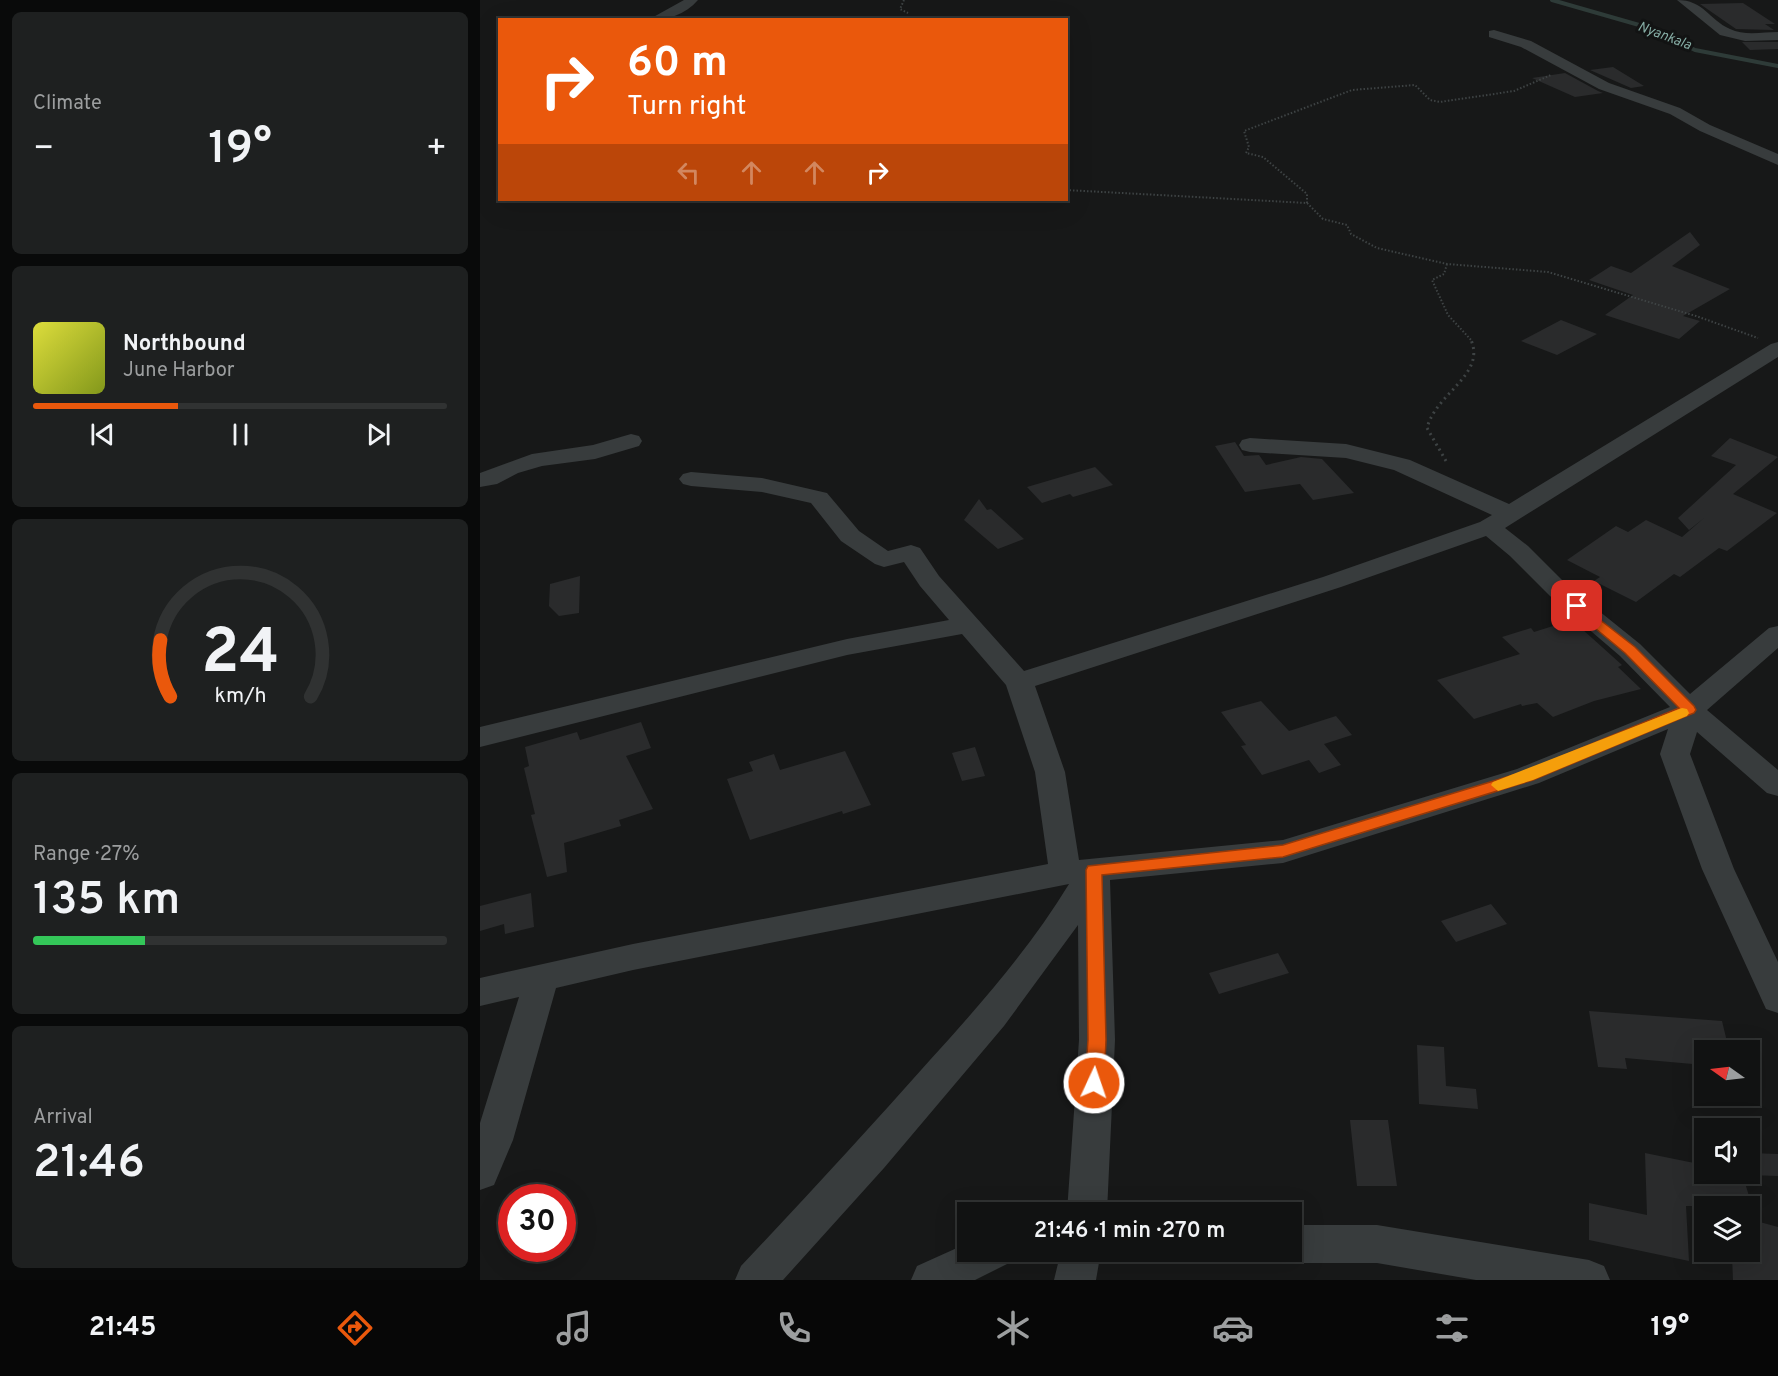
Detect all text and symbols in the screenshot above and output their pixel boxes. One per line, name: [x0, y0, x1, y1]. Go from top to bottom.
water label: Nyankala: [1635, 18, 1694, 55]
text: 60 m: [627, 38, 728, 91]
icon: right: [528, 42, 606, 120]
text: Turn right: [627, 90, 746, 124]
text: Climate: [33, 91, 102, 117]
text: 19°: [208, 122, 272, 179]
text: −: [33, 129, 54, 171]
text: +: [426, 129, 447, 171]
icon: left: [672, 156, 705, 189]
icon: ahead: [735, 156, 768, 189]
icon: ahead: [798, 156, 831, 189]
icon: right: [861, 156, 894, 189]
text: Northbound: [123, 331, 246, 358]
text: June Harbor: [123, 358, 235, 384]
icon: previous: [86, 418, 119, 451]
icon: pause: [224, 418, 257, 451]
icon: next: [362, 418, 395, 451]
pin: [1551, 580, 1602, 631]
icon: arrive: [1560, 589, 1593, 622]
text: 24: [201, 616, 279, 695]
text: km/h: [214, 683, 266, 710]
text: Range · 27%: [33, 842, 140, 868]
text: 135 km: [33, 873, 180, 930]
north arrow: [1694, 1040, 1760, 1106]
map controls: [1694, 1040, 1760, 1262]
position arrow: [1062, 1051, 1126, 1115]
text: Arrival: [33, 1105, 93, 1131]
button: sound: [1694, 1118, 1760, 1184]
text: 21:46: [33, 1136, 145, 1193]
speed limit sign: 30: [498, 1184, 576, 1262]
button: layers: [1694, 1196, 1760, 1262]
text: 21:46 · 1 min · 270 m: [1034, 1218, 1225, 1245]
icon: directions: [334, 1307, 376, 1349]
icon: music: [553, 1307, 595, 1349]
icon: phone: [773, 1307, 815, 1349]
icon: climate: [992, 1307, 1034, 1349]
icon: car: [1212, 1307, 1254, 1349]
icon: filters: [1431, 1307, 1473, 1349]
text: 21:45: [89, 1311, 156, 1345]
text: 19°: [1651, 1311, 1689, 1345]

